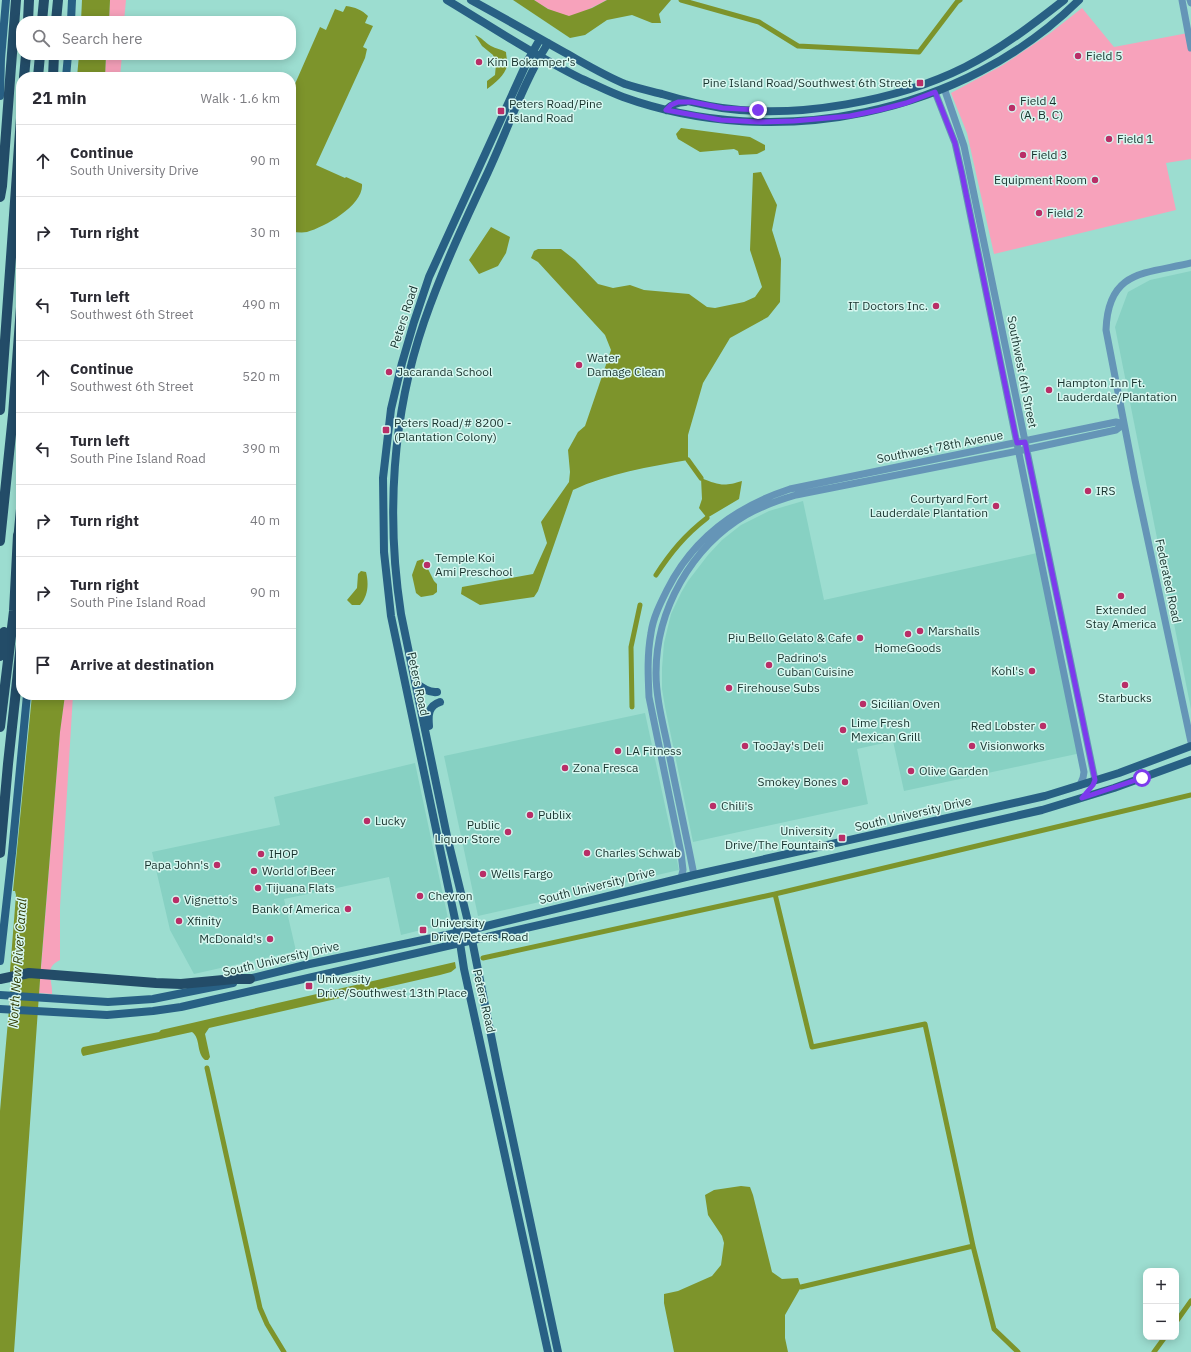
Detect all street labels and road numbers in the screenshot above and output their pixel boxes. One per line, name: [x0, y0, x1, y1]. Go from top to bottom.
street label: Peters Road: [386, 284, 421, 350]
street label: Southwest 6th Street: [1004, 315, 1041, 429]
street label: Southwest 78th Avenue: [875, 427, 1005, 466]
street label: Federated Road: [1152, 538, 1185, 624]
street label: Peters Road: [404, 651, 433, 717]
street label: South University Drive: [853, 793, 973, 834]
street label: South University Drive: [537, 864, 657, 907]
street label: South University Drive: [221, 938, 341, 979]
street label: Peters Road: [470, 968, 499, 1034]

